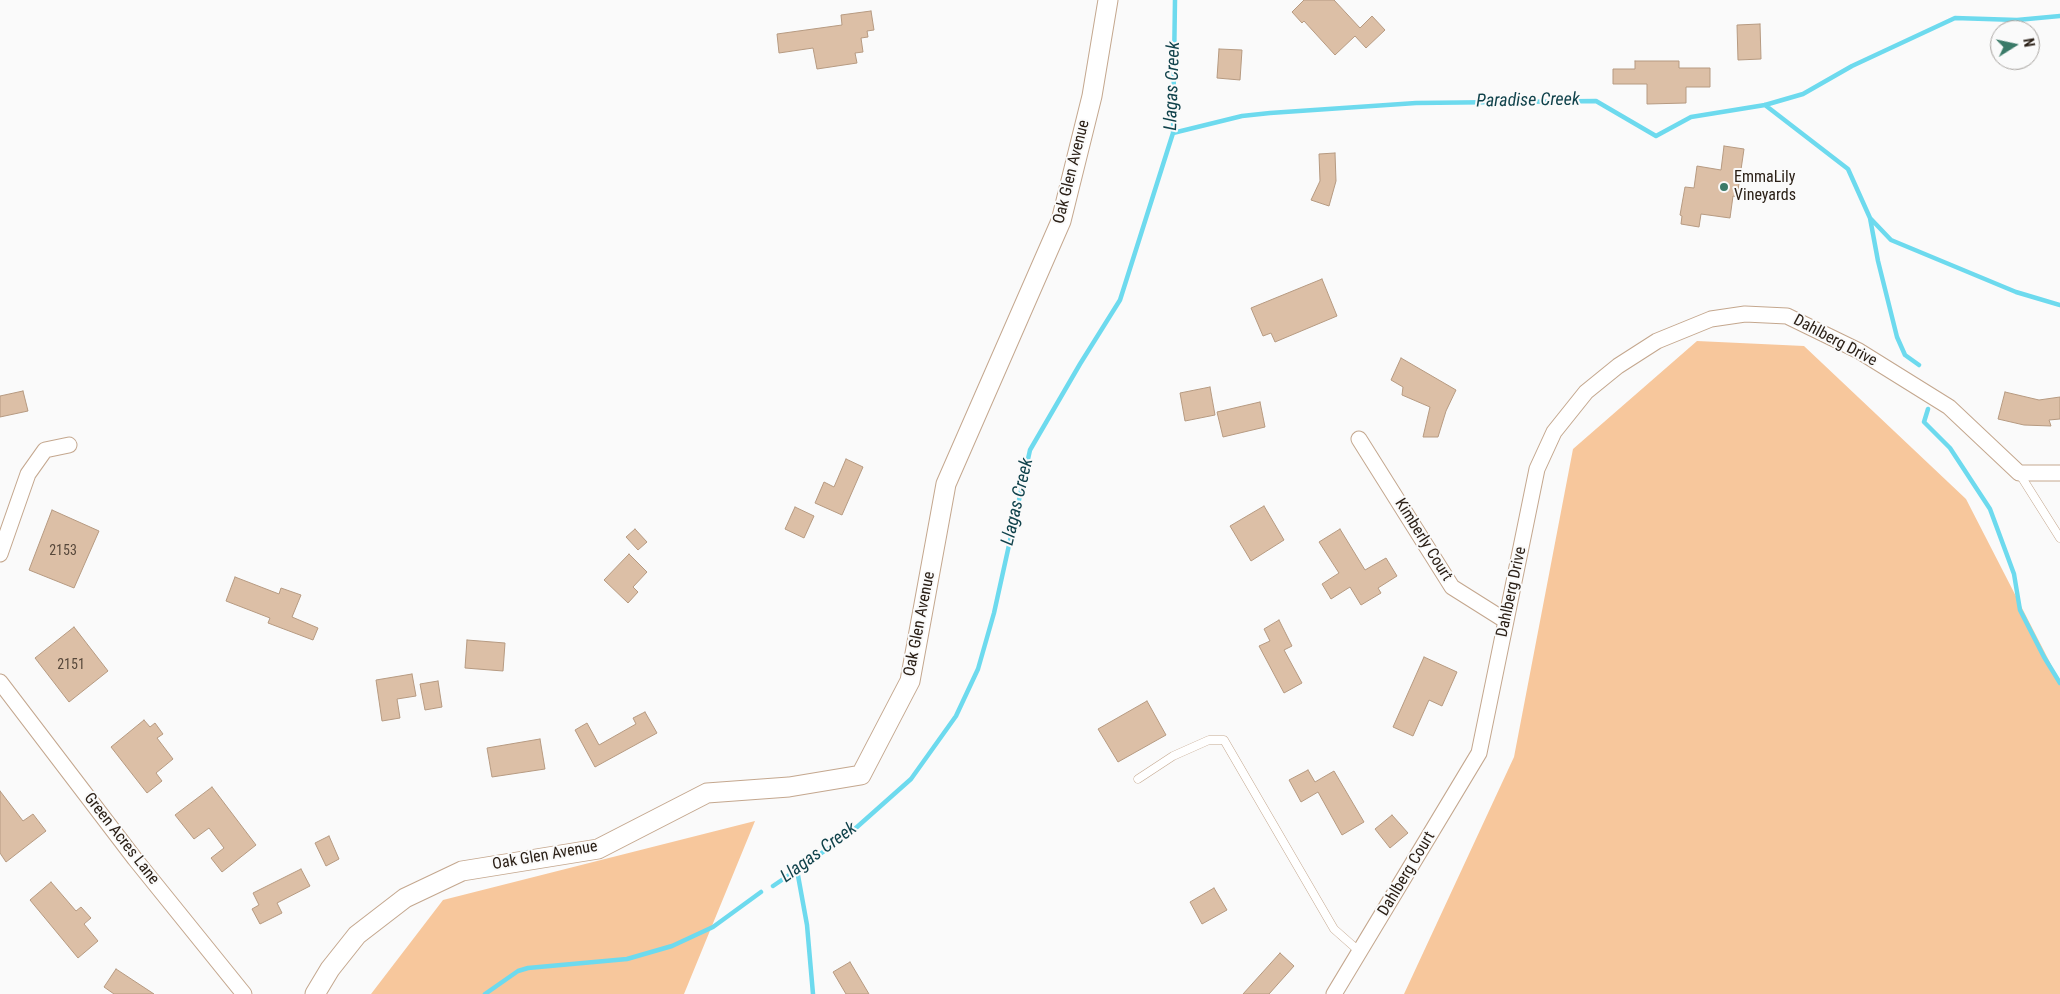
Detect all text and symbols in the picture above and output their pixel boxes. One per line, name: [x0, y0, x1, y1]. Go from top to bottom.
north arrow: [1990, 20, 2040, 70]
text: N: [2020, 37, 2037, 48]
water label: Llagas Creek: [1161, 41, 1185, 131]
water label: Paradise Creek: [1476, 89, 1580, 113]
street label: Oak Glen Avenue: [1050, 118, 1094, 226]
place label: EmmaLily Vineyards: [1734, 168, 1796, 206]
marker: EmmaLily Vineyards: [1718, 181, 1730, 193]
street label: Dahlberg Drive: [1790, 311, 1880, 371]
water label: Llagas Creek: [997, 456, 1039, 548]
street label: Kimberly Court: [1390, 495, 1456, 585]
house number: 2153: [49, 543, 77, 559]
street label: Dahlberg Drive: [1493, 545, 1531, 639]
street label: Oak Glen Avenue: [900, 570, 940, 678]
house number: 2151: [57, 657, 85, 673]
street label: Green Acres Lane: [79, 789, 163, 889]
water label: Llagas Creek: [777, 818, 861, 888]
street label: Dahlberg Court: [1374, 828, 1440, 920]
street label: Oak Glen Avenue: [491, 837, 599, 875]

